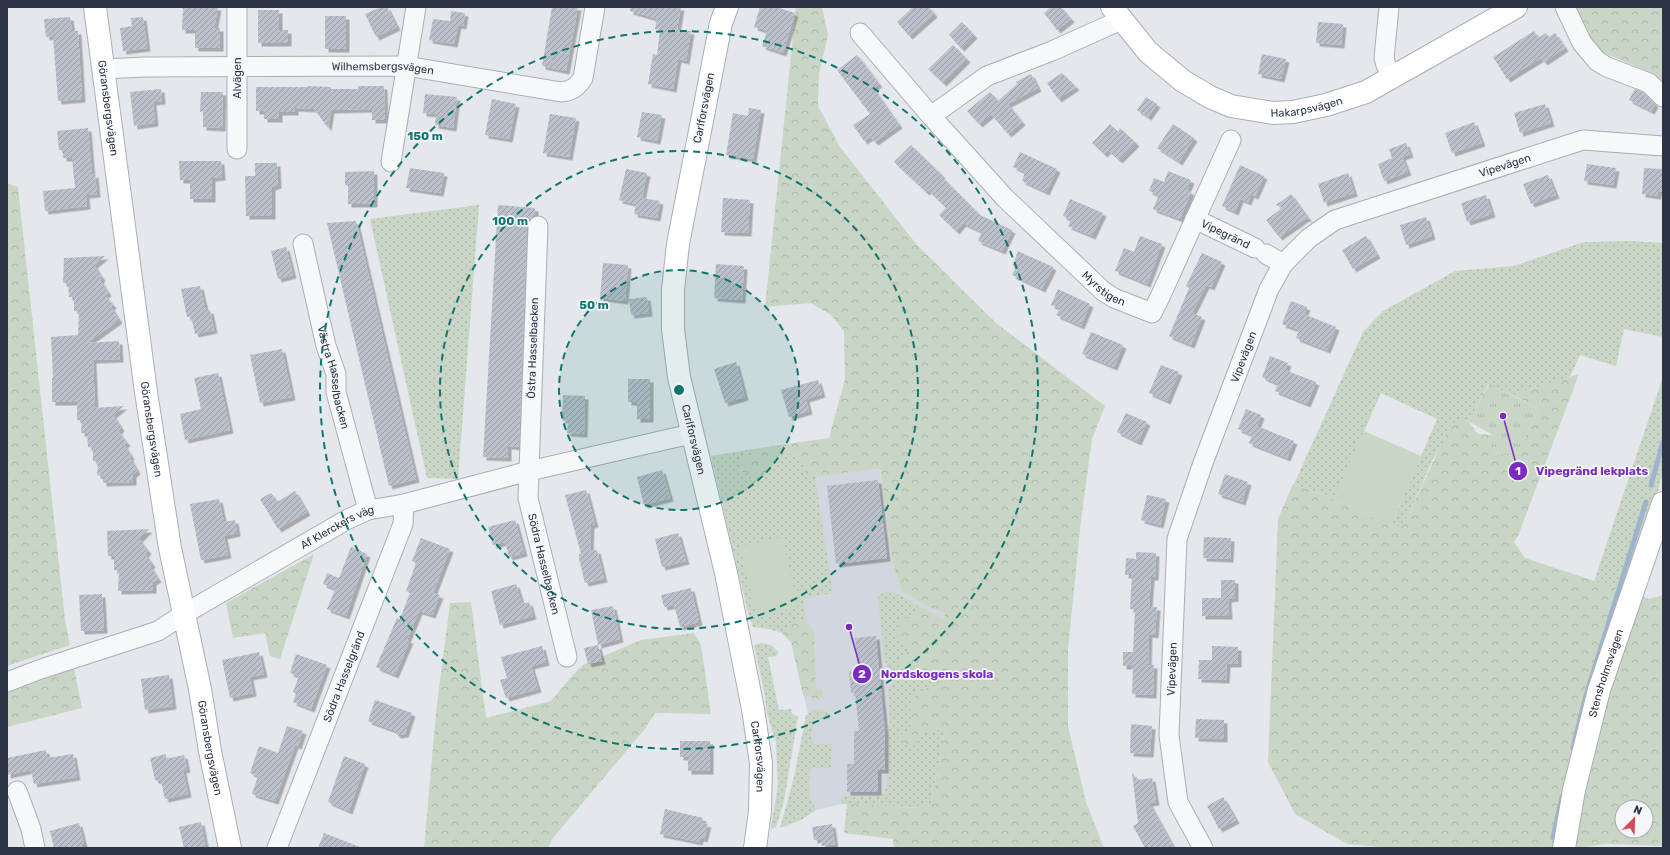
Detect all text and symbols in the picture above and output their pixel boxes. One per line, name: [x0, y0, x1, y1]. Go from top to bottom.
street label: Alvägen: [231, 57, 244, 99]
street label: Göransbergsvägen: [96, 59, 121, 157]
street label: Wilhemsbergsvägen: [332, 59, 435, 77]
street label: Carlforsvägen: [691, 72, 717, 144]
street label: Hakarpsvägen: [1270, 94, 1344, 120]
text: 150 m: [407, 129, 443, 143]
street label: Vipevägen: [1477, 151, 1532, 180]
text: 100 m: [492, 214, 528, 228]
street label: Vipegränd: [1199, 217, 1252, 251]
street label: Myrstigen: [1080, 268, 1127, 308]
street label: Östra Hasselbacken: [525, 297, 541, 399]
text: 50 m: [579, 298, 609, 312]
street label: Västra Hasselbacken: [315, 324, 352, 430]
street label: Vipevägen: [1228, 329, 1259, 384]
street label: Göransbergsvägen: [138, 381, 165, 478]
centre of rings: [672, 383, 686, 397]
street label: Carlforsvägen: [679, 403, 709, 476]
callout: Vipegränd lekplats: [1508, 459, 1656, 483]
text: 1: [1515, 464, 1521, 478]
text: Vipegränd lekplats: [1536, 464, 1648, 478]
street label: Af Klerckers väg: [298, 503, 375, 552]
street label: Södra Hasselbacken: [526, 512, 563, 616]
street label: Stensholmsvägen: [1586, 627, 1626, 719]
street label: Södra Hasselgränd: [320, 629, 367, 724]
street label: Vipevägen: [1164, 642, 1179, 696]
callout: Nordskogens skola: [852, 662, 1001, 686]
text: 2: [858, 667, 866, 681]
text: Nordskogens skola: [881, 667, 993, 681]
street label: Göransbergsvägen: [195, 699, 225, 796]
street label: Carlforsvägen: [748, 720, 768, 792]
north arrow: [1614, 799, 1654, 839]
text: N: [1632, 803, 1644, 818]

